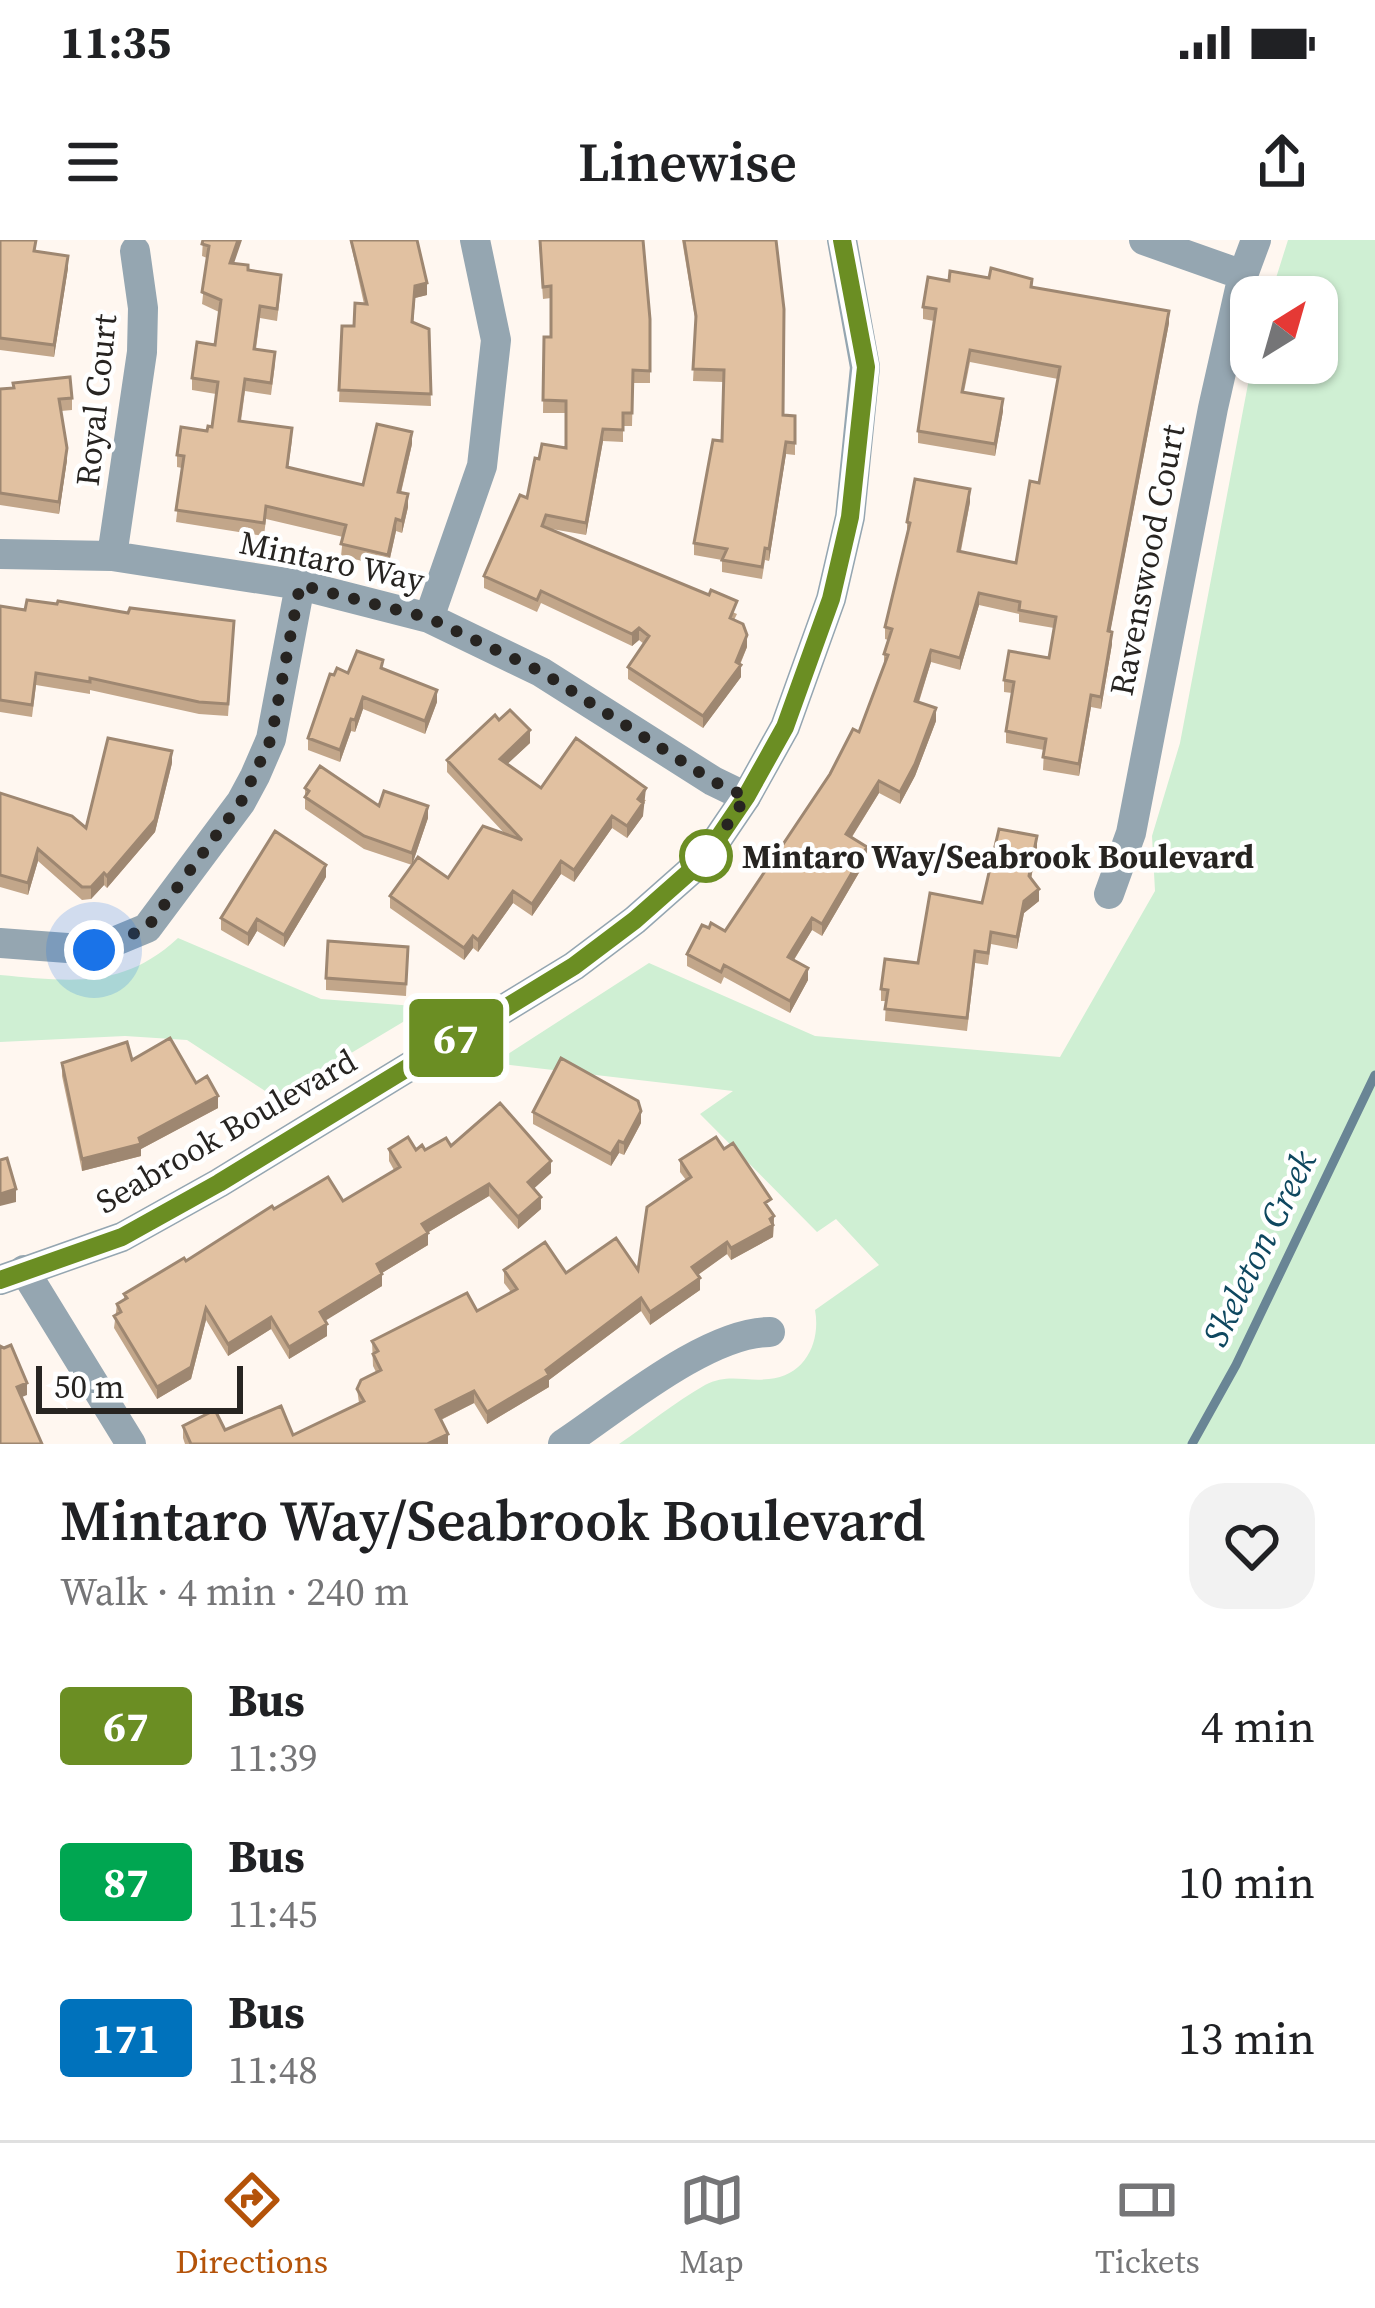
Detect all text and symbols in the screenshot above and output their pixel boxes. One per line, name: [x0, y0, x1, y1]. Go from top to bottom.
text: 11:35: [60, 11, 171, 73]
text: Linewise: [578, 125, 797, 199]
icon: menu: [60, 129, 126, 195]
icon: share: [1249, 129, 1315, 195]
north arrow: [1230, 276, 1338, 384]
map controls: [1230, 276, 1338, 384]
street label: Royal Court: [65, 311, 127, 488]
street label: Ravenswood Court: [1099, 420, 1195, 699]
street label: Mintaro Way: [235, 519, 429, 603]
marker: Mintaro Way/Seabrook Boulevard: [681, 831, 731, 881]
place label: Mintaro Way/Seabrook Boulevard: [742, 834, 1254, 879]
your location: [64, 920, 124, 980]
line badge: 67: [402, 999, 510, 1077]
text: 67: [433, 1009, 479, 1067]
street label: Seabrook Boulevard: [88, 1038, 365, 1224]
water label: Skeleton Creek: [1191, 1141, 1328, 1354]
scale bar: [36, 1360, 243, 1413]
text: 50 m: [54, 1364, 124, 1409]
text: Mintaro Way/Seabrook Boulevard: [60, 1481, 926, 1559]
button: heart: [1189, 1483, 1315, 1609]
text: Walk · 4 min · 240 m: [60, 1565, 409, 1618]
text: Bus: [228, 1669, 305, 1731]
text: 4 min: [1201, 1695, 1315, 1757]
text: 67: [103, 1697, 149, 1755]
text: 11:39: [228, 1731, 318, 1784]
text: Bus: [228, 1825, 305, 1887]
text: 10 min: [1178, 1851, 1315, 1913]
text: 87: [103, 1853, 149, 1911]
text: 11:45: [228, 1887, 318, 1940]
text: Bus: [228, 1981, 305, 2043]
text: 13 min: [1178, 2007, 1315, 2069]
text: 171: [92, 2009, 160, 2067]
text: 11:48: [228, 2043, 318, 2096]
tab: Directions: [175, 2167, 328, 2284]
tab: Map: [679, 2167, 745, 2284]
tab: Tickets: [1095, 2167, 1200, 2284]

